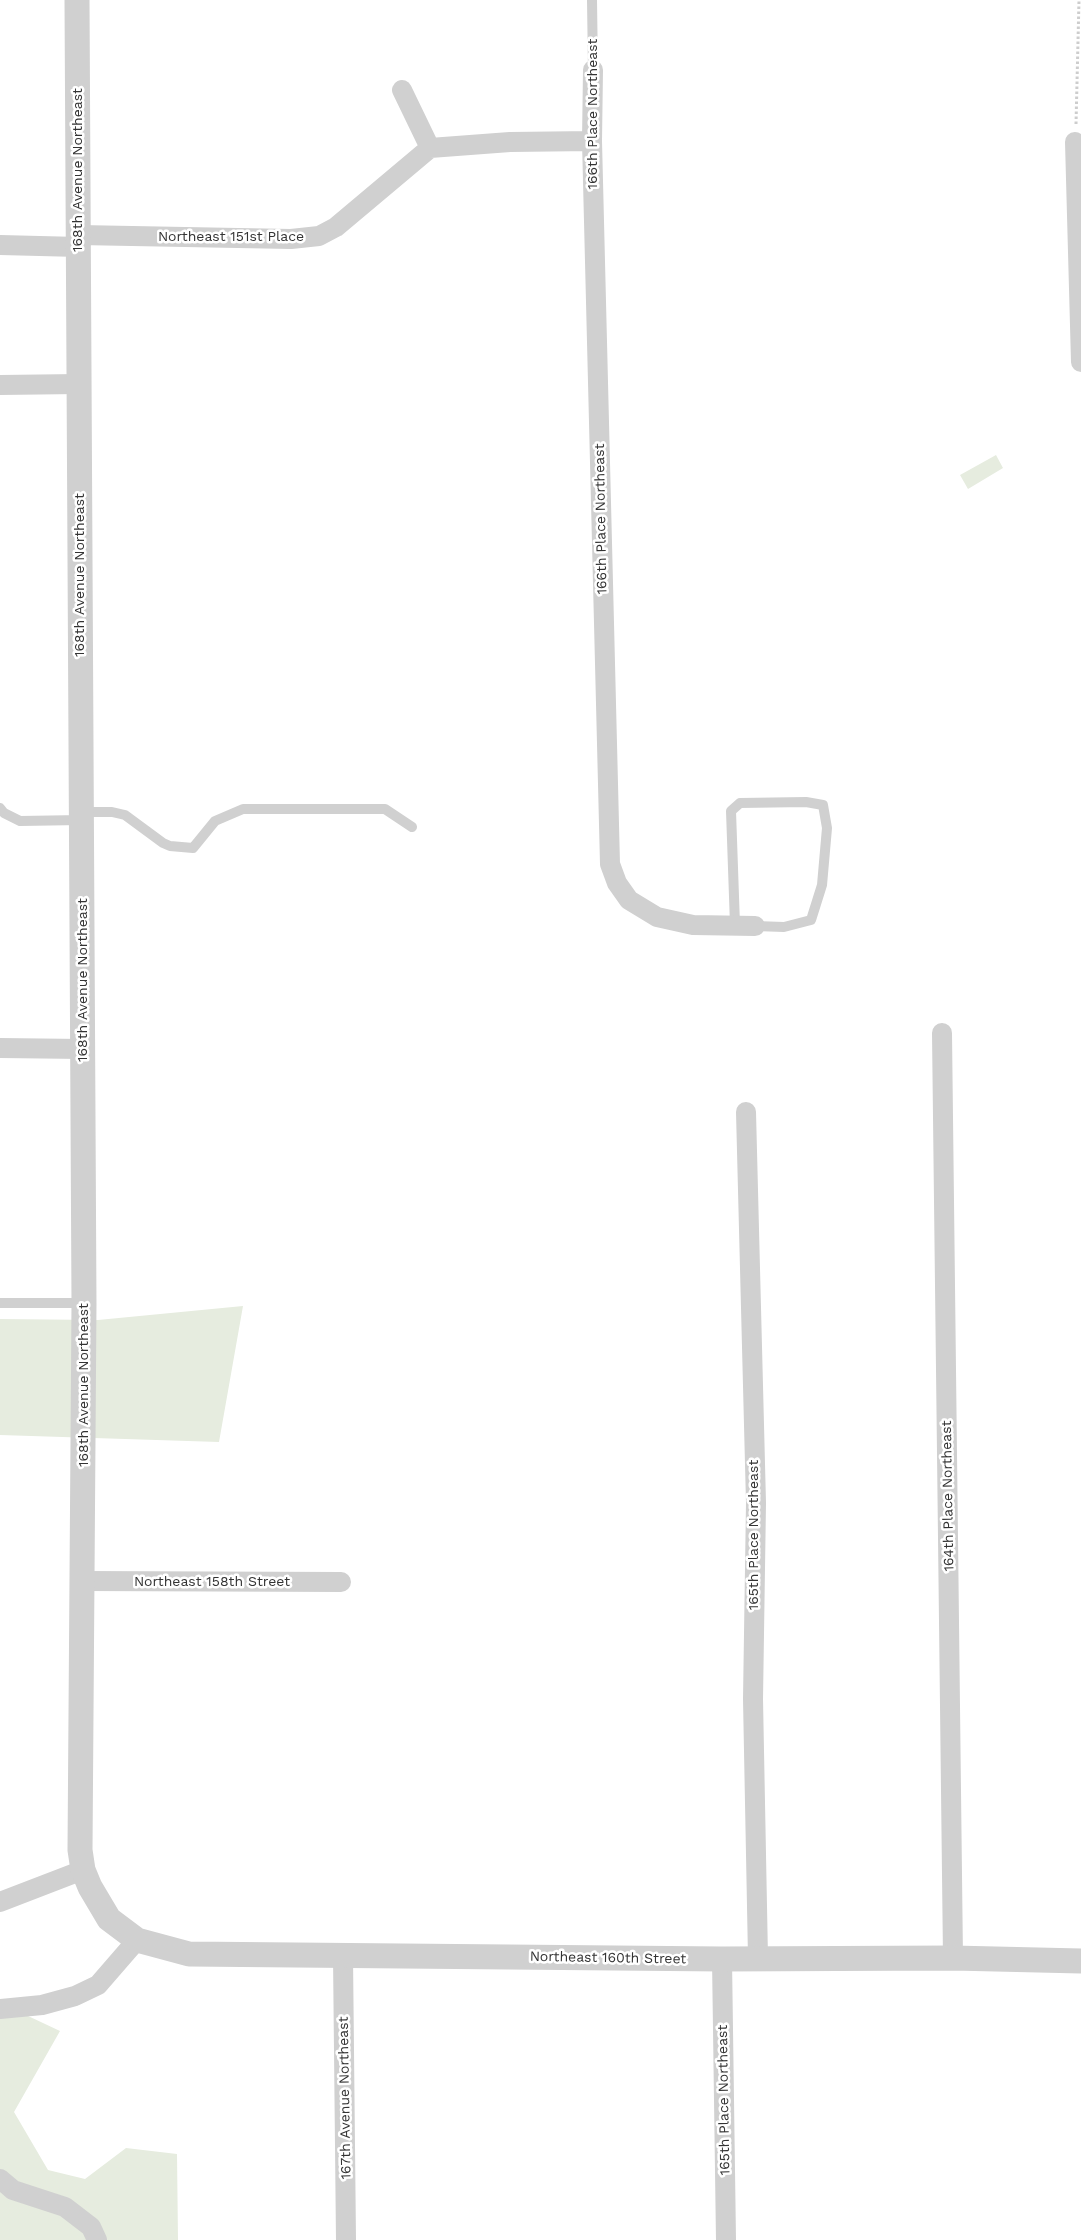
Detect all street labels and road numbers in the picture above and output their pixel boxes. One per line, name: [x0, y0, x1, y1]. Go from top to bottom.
street label: 166th Place Northeast: [585, 39, 601, 189]
street label: 168th Avenue Northeast: [70, 88, 86, 252]
street label: Northeast 151st Place: [158, 229, 304, 245]
street label: 166th Place Northeast: [591, 443, 611, 595]
street label: 168th Avenue Northeast: [72, 493, 88, 657]
street label: 168th Avenue Northeast: [75, 898, 91, 1062]
street label: 168th Avenue Northeast: [76, 1303, 92, 1467]
street label: 164th Place Northeast: [938, 1420, 958, 1572]
street label: 165th Place Northeast: [746, 1460, 762, 1610]
street label: Northeast 158th Street: [134, 1574, 290, 1590]
street label: Northeast 160th Street: [530, 1948, 686, 1968]
street label: 167th Avenue Northeast: [335, 2016, 355, 2180]
street label: 165th Place Northeast: [714, 2025, 734, 2175]

